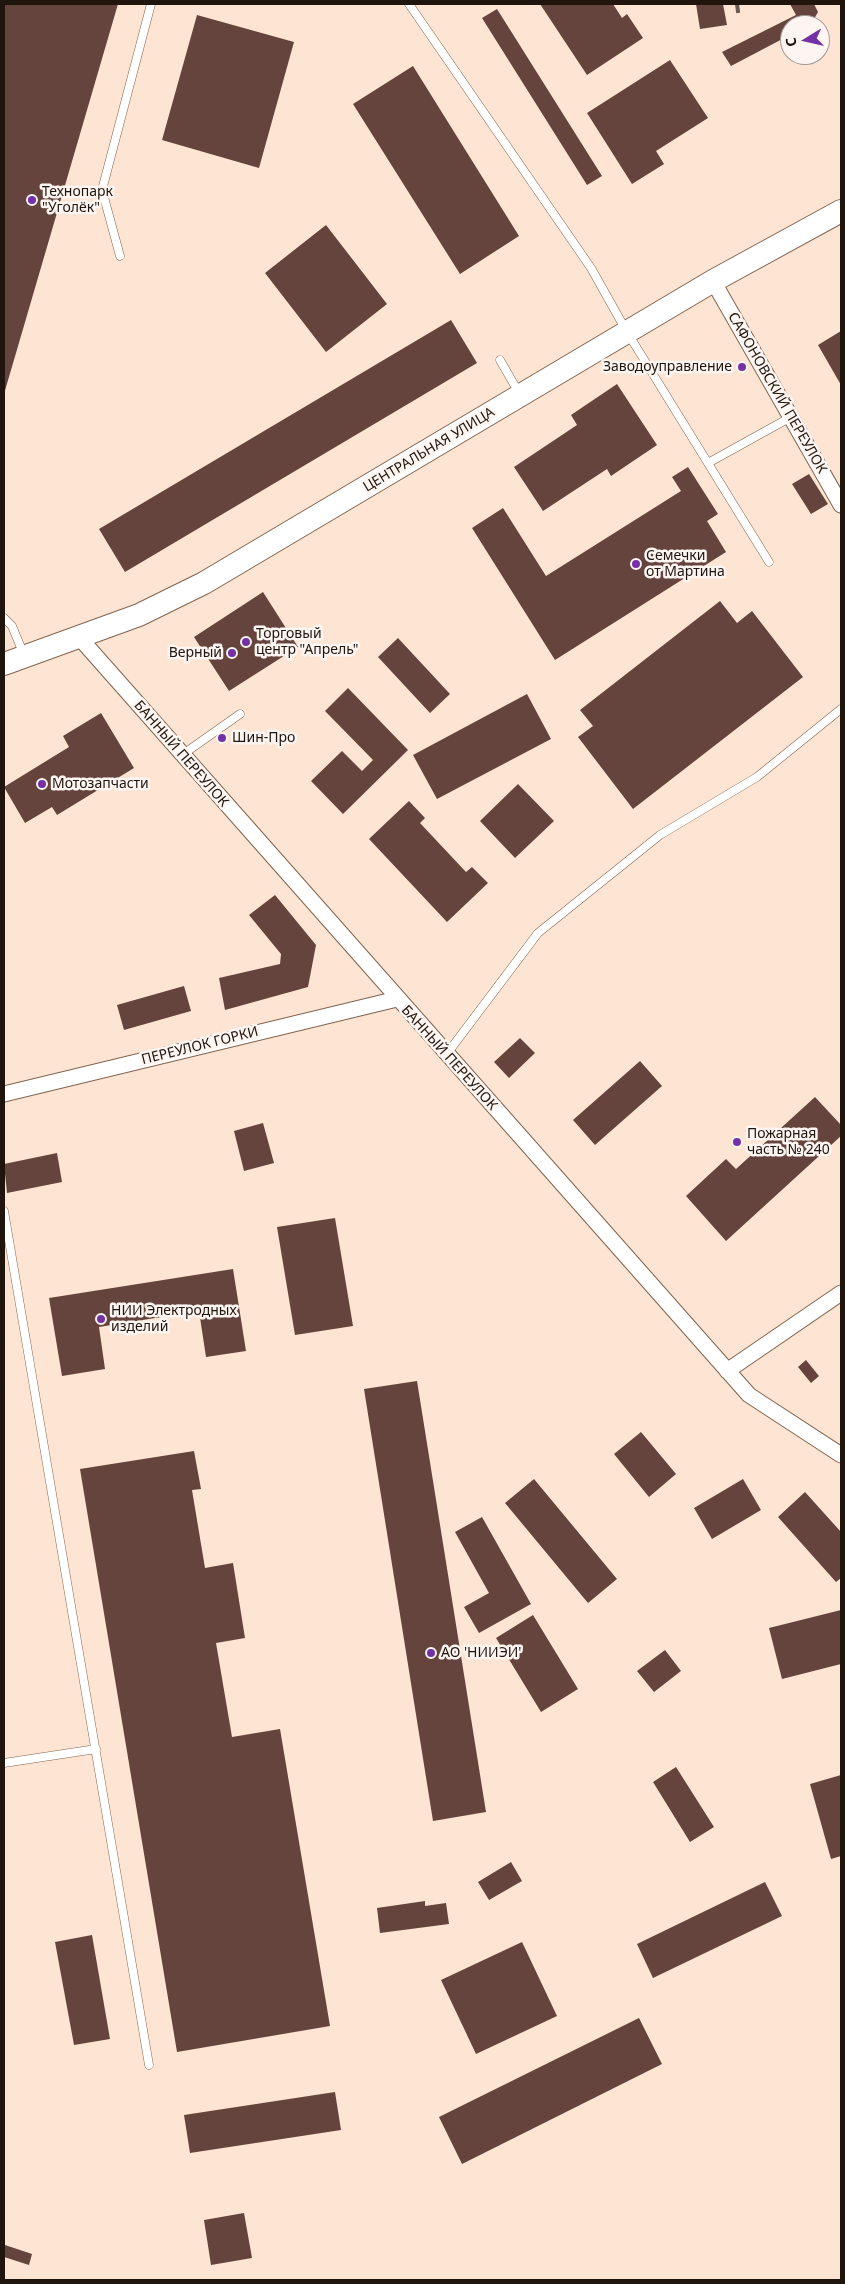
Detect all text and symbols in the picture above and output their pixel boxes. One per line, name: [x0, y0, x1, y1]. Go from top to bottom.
north arrow: [780, 15, 830, 65]
text: С: [781, 36, 801, 48]
place label: Технопарк "Уголёк": [42, 184, 113, 216]
marker: Технопарк "Уголёк": [26, 194, 38, 206]
street label: САФОНОВСКИЙ ПЕРЕУЛОК: [724, 310, 830, 476]
place label: Заводоуправление: [603, 359, 732, 375]
marker: Заводоуправление: [736, 361, 748, 373]
street label: ЦЕНТРАЛЬНАЯ УЛИЦА: [360, 404, 498, 496]
place label: Семечки от Мартина: [646, 548, 725, 580]
marker: Семечки от Мартина: [630, 558, 642, 570]
place label: Торговый центр "Апрель": [256, 626, 358, 658]
marker: Торговый центр "Апрель": [240, 636, 252, 648]
place label: Верный: [169, 645, 222, 661]
marker: Верный: [226, 647, 238, 659]
street label: БАННЫЙ ПЕРЕУЛОК: [130, 697, 232, 811]
place label: Шин-Про: [232, 730, 295, 746]
marker: Шин-Про: [216, 732, 228, 744]
place label: Мотозапчасти: [52, 776, 149, 792]
marker: Мотозапчасти: [36, 778, 48, 790]
street label: БАННЫЙ ПЕРЕУЛОК: [397, 1002, 501, 1114]
street label: ПЕРЕУЛОК ГОРКИ: [140, 1023, 260, 1069]
place label: Пожарная часть № 240: [747, 1126, 830, 1158]
marker: Пожарная часть № 240: [731, 1136, 743, 1148]
place label: НИИ Электродных изделий: [111, 1303, 237, 1335]
marker: НИИ Электродных изделий: [95, 1313, 107, 1325]
place label: АО 'НИИЭИ': [441, 1645, 521, 1661]
marker: АО 'НИИЭИ': [425, 1647, 437, 1659]

